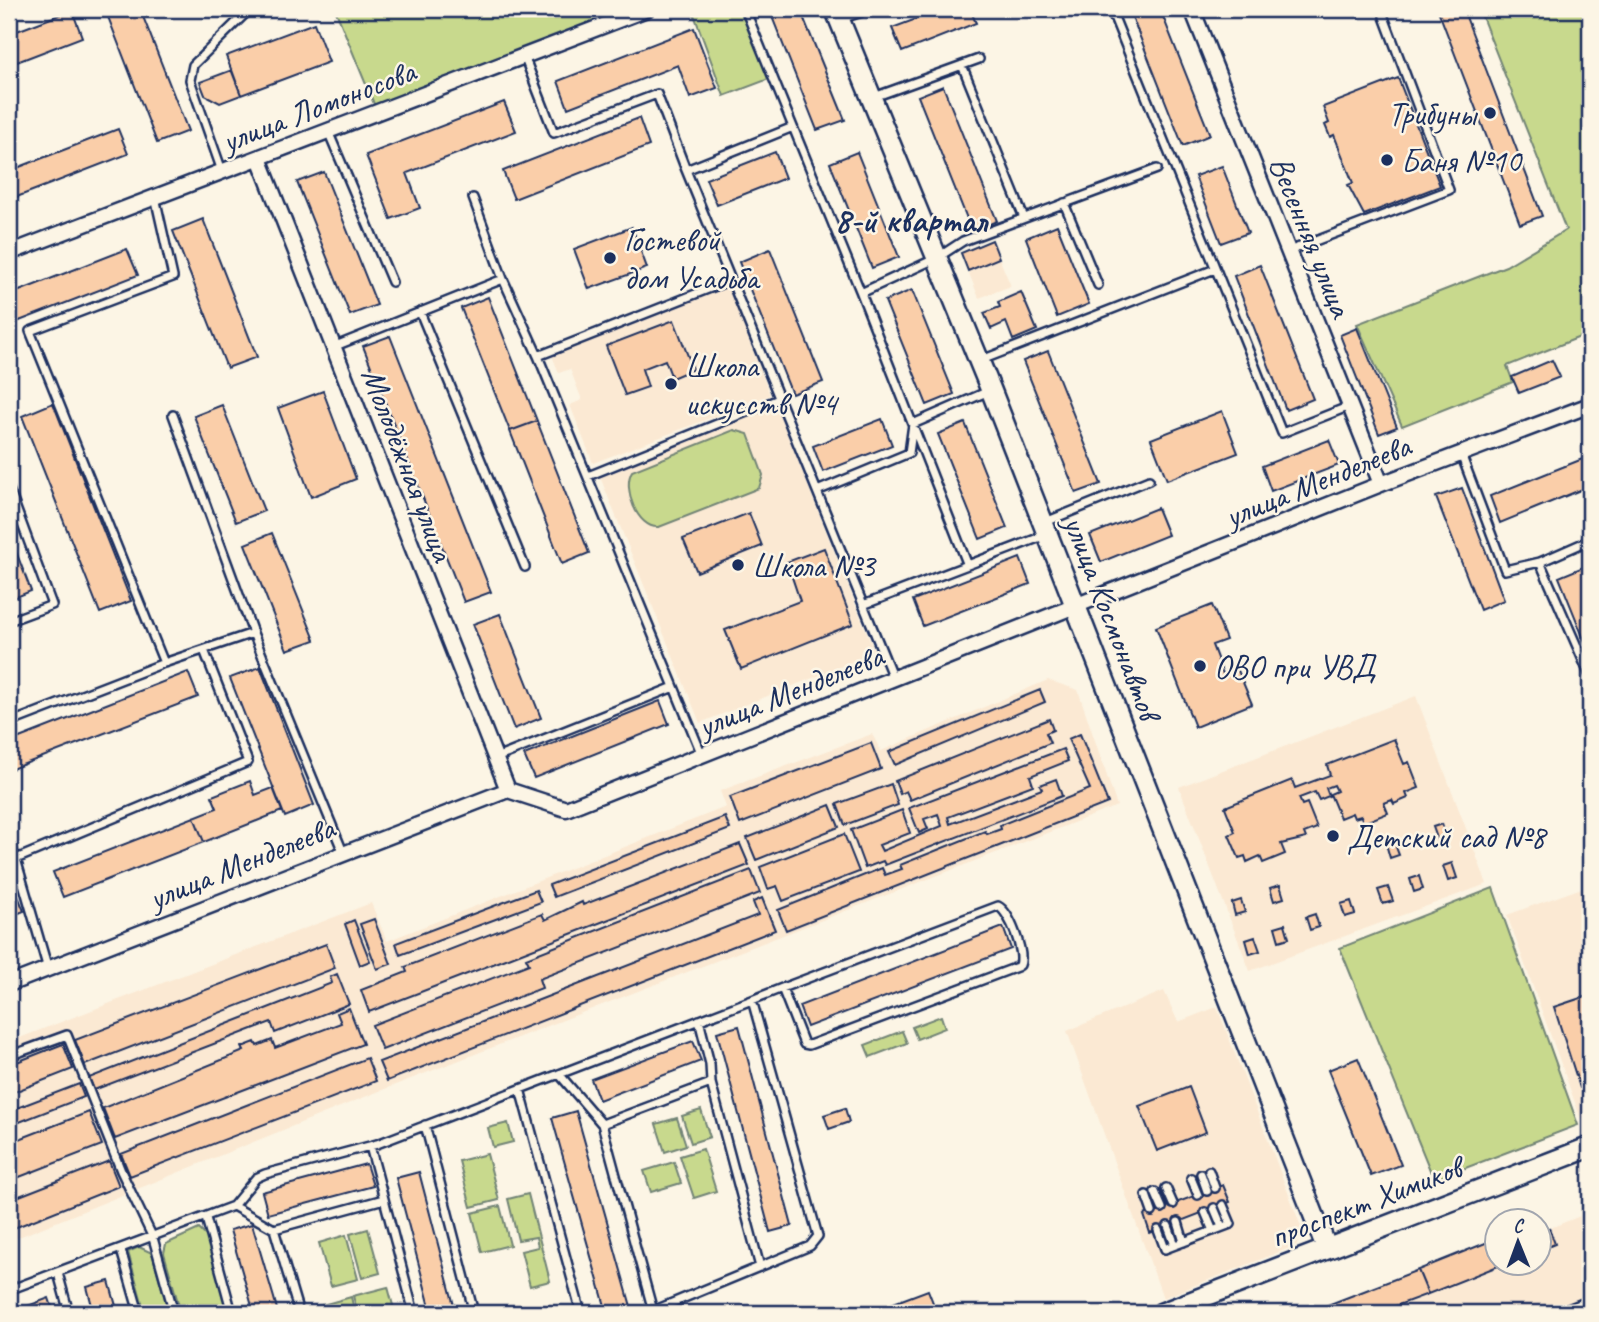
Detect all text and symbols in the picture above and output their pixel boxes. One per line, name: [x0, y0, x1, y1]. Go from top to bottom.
street label: улица Ломоносова: [214, 49, 423, 163]
place label: Трибуны: [1388, 93, 1479, 135]
marker: Трибуны: [1482, 105, 1498, 121]
place label: Баня №10: [1401, 140, 1523, 182]
street label: Весенняя улица: [1260, 150, 1363, 325]
marker: Баня №10: [1379, 152, 1395, 168]
district label: 8-й квартал: [835, 198, 989, 243]
place label: Гостевой дом Усадьба: [624, 219, 761, 299]
marker: Гостевой дом Усадьба: [602, 250, 618, 266]
place label: Школа искусств №4: [685, 345, 840, 425]
street label: Молодёжная улица: [352, 362, 465, 569]
marker: Школа искусств №4: [663, 376, 679, 392]
street label: улица Менделеева: [1217, 424, 1418, 538]
street label: улица Космонавтов: [1053, 508, 1172, 730]
place label: Школа №3: [752, 545, 877, 587]
marker: Школа №3: [730, 557, 746, 573]
street label: улица Менделеева: [690, 634, 891, 748]
place label: ОВО при УВД: [1214, 646, 1377, 688]
marker: ОВО при УВД: [1192, 658, 1208, 674]
street label: улица Менделеева: [141, 806, 342, 920]
place label: Детский сад №8: [1347, 816, 1548, 858]
marker: Детский сад №8: [1325, 828, 1341, 844]
street label: проспект Химиков: [1264, 1144, 1473, 1258]
north arrow: [1484, 1206, 1554, 1276]
text: С: [1513, 1214, 1525, 1238]

